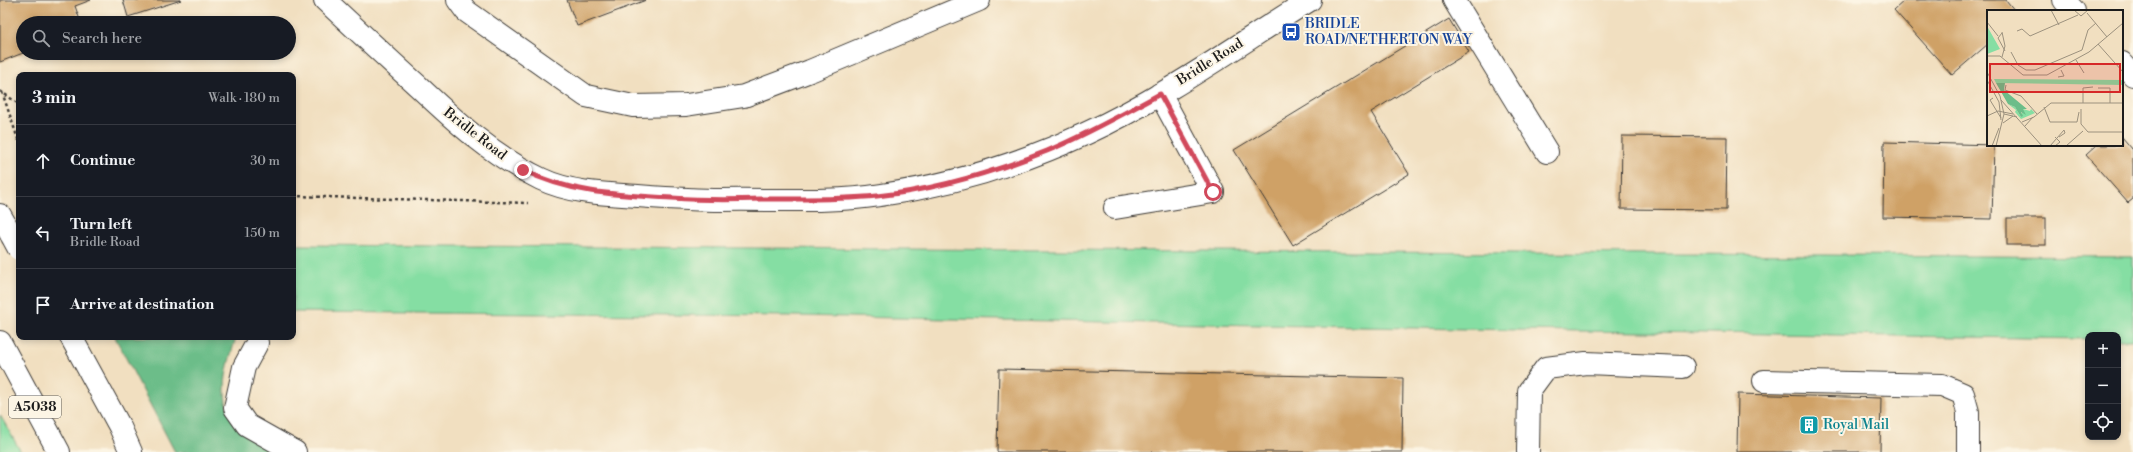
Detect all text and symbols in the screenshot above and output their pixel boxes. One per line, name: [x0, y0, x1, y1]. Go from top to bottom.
inset map: [1987, 10, 2123, 146]
place label: BRIDLE ROAD/NETHERTON WAY: [1304, 15, 1473, 49]
search box: [16, 16, 296, 60]
bus stop icon: BRIDLE ROAD/NETHERTON WAY: [1280, 21, 1302, 43]
icon: search: [30, 27, 52, 49]
text: Search here: [62, 29, 142, 48]
street label: Bridle Road: [1172, 34, 1247, 90]
text: 3 min: [32, 87, 76, 109]
text: Walk · 180 m: [208, 90, 280, 106]
street label: Bridle Road: [439, 103, 510, 164]
icon: ahead: [32, 150, 54, 172]
text: Continue: [70, 151, 135, 170]
text: 30 m: [250, 153, 280, 169]
route end: [514, 161, 532, 179]
route start: [1204, 183, 1222, 201]
text: Turn left: [70, 215, 132, 234]
icon: left: [32, 222, 54, 244]
text: 150 m: [245, 225, 280, 241]
text: Bridle Road: [70, 234, 140, 250]
icon: arrive: [32, 294, 54, 316]
text: Arrive at destination: [70, 295, 214, 314]
map controls: [2085, 332, 2121, 440]
button: +: [2085, 332, 2121, 368]
button: −: [2085, 368, 2121, 404]
road number: A5038: [9, 396, 61, 418]
button: locate: [2085, 404, 2121, 440]
building icon: Royal Mail: [1798, 414, 1820, 436]
place label: Royal Mail: [1823, 416, 1889, 434]

